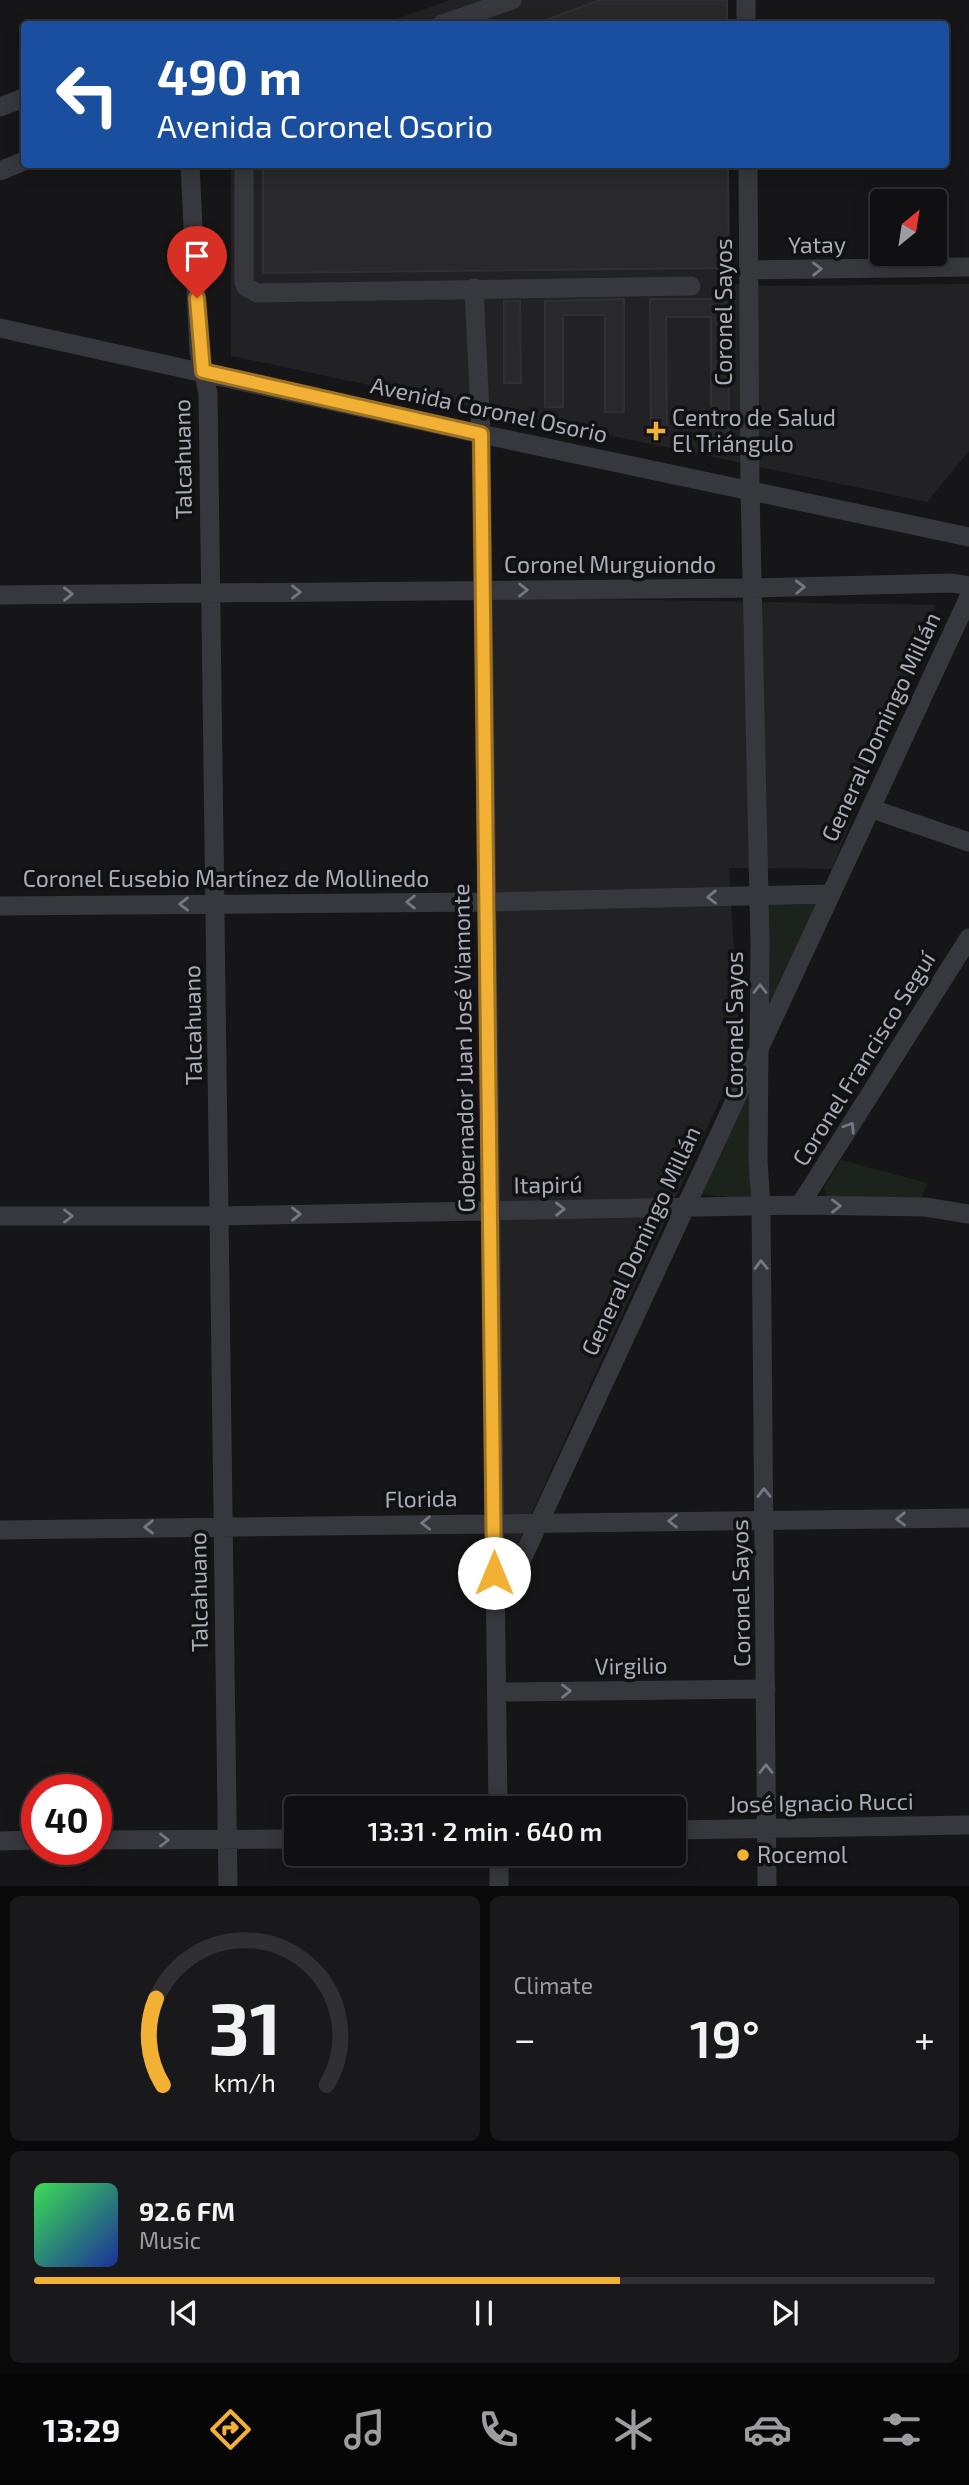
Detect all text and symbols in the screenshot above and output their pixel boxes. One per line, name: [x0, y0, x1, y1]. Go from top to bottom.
text: 490 m: [157, 46, 302, 105]
icon: left: [42, 49, 133, 140]
text: Avenida Coronel Osorio: [157, 106, 493, 144]
north arrow: [870, 189, 947, 266]
map controls: [870, 189, 947, 266]
pin: [167, 226, 227, 298]
street label: Yatay: [788, 229, 846, 259]
icon: arrive: [178, 237, 216, 275]
street label: Coronel Sayos: [709, 238, 737, 386]
one-way arrow: [812, 261, 823, 277]
street label: Avenida Coronel Osorio: [368, 370, 610, 448]
street label: Talcahuano: [167, 399, 197, 519]
place label: Centro de Salud El Triángulo: [672, 403, 836, 457]
marker: Centro de Salud El Triángulo: [646, 421, 666, 441]
street label: Coronel Murguiondo: [504, 550, 716, 578]
one-way arrow: [795, 579, 805, 595]
one-way arrow: [518, 582, 529, 598]
one-way arrow: [291, 584, 301, 600]
one-way arrow: [63, 586, 74, 602]
street label: General Domingo Millán: [815, 607, 946, 846]
street label: Coronel Eusebio Martínez de Mollinedo: [23, 864, 429, 892]
street label: Gobernador Juan José Viamonte: [446, 883, 480, 1213]
one-way arrow: [707, 889, 717, 905]
one-way arrow: [406, 894, 416, 910]
one-way arrow: [178, 896, 189, 911]
street label: Coronel Francisco Seguí: [786, 945, 941, 1171]
street label: Coronel Sayos: [720, 951, 748, 1099]
street label: Talcahuano: [177, 965, 207, 1085]
one-way arrow: [752, 983, 768, 994]
street label: General Domingo Millán: [575, 1121, 706, 1360]
one-way arrow: [841, 1122, 854, 1135]
street label: Itapirú: [513, 1169, 583, 1199]
one-way arrow: [831, 1198, 842, 1214]
one-way arrow: [554, 1202, 565, 1217]
one-way arrow: [290, 1207, 301, 1222]
one-way arrow: [63, 1208, 74, 1224]
one-way arrow: [753, 1260, 769, 1270]
street label: Florida: [384, 1483, 458, 1513]
one-way arrow: [756, 1487, 772, 1498]
one-way arrow: [895, 1511, 906, 1527]
one-way arrow: [668, 1513, 678, 1529]
one-way arrow: [420, 1516, 431, 1531]
street label: Coronel Sayos: [725, 1519, 755, 1667]
one-way arrow: [143, 1520, 154, 1535]
street label: Talcahuano: [183, 1532, 213, 1652]
position arrow: [457, 1536, 531, 1610]
street label: Virgilio: [594, 1650, 668, 1680]
one-way arrow: [560, 1684, 571, 1699]
one-way arrow: [758, 1764, 774, 1774]
speed limit sign: 40: [21, 1774, 112, 1865]
street label: José Ignacio Rucci: [728, 1786, 914, 1818]
text: 13:31 · 2 min · 640 m: [368, 1815, 602, 1846]
one-way arrow: [160, 1832, 170, 1848]
place label: Rocemol: [757, 1840, 848, 1868]
marker: Rocemol: [735, 1847, 751, 1863]
text: Climate: [514, 1971, 593, 1999]
text: 31: [208, 1982, 281, 2070]
text: 19°: [690, 2006, 760, 2068]
text: −: [514, 2015, 536, 2061]
text: +: [914, 2015, 935, 2061]
text: km/h: [214, 2066, 276, 2096]
text: 92.6 FM: [139, 2195, 235, 2226]
text: Music: [139, 2226, 201, 2254]
icon: previous: [165, 2294, 203, 2332]
icon: pause: [465, 2294, 503, 2332]
icon: next: [766, 2294, 804, 2332]
icon: directions: [206, 2405, 255, 2454]
icon: music: [340, 2405, 389, 2454]
icon: phone: [474, 2405, 523, 2454]
icon: climate: [609, 2405, 658, 2454]
icon: car: [743, 2405, 792, 2454]
icon: filters: [877, 2405, 926, 2454]
text: 13:29: [43, 2410, 120, 2448]

